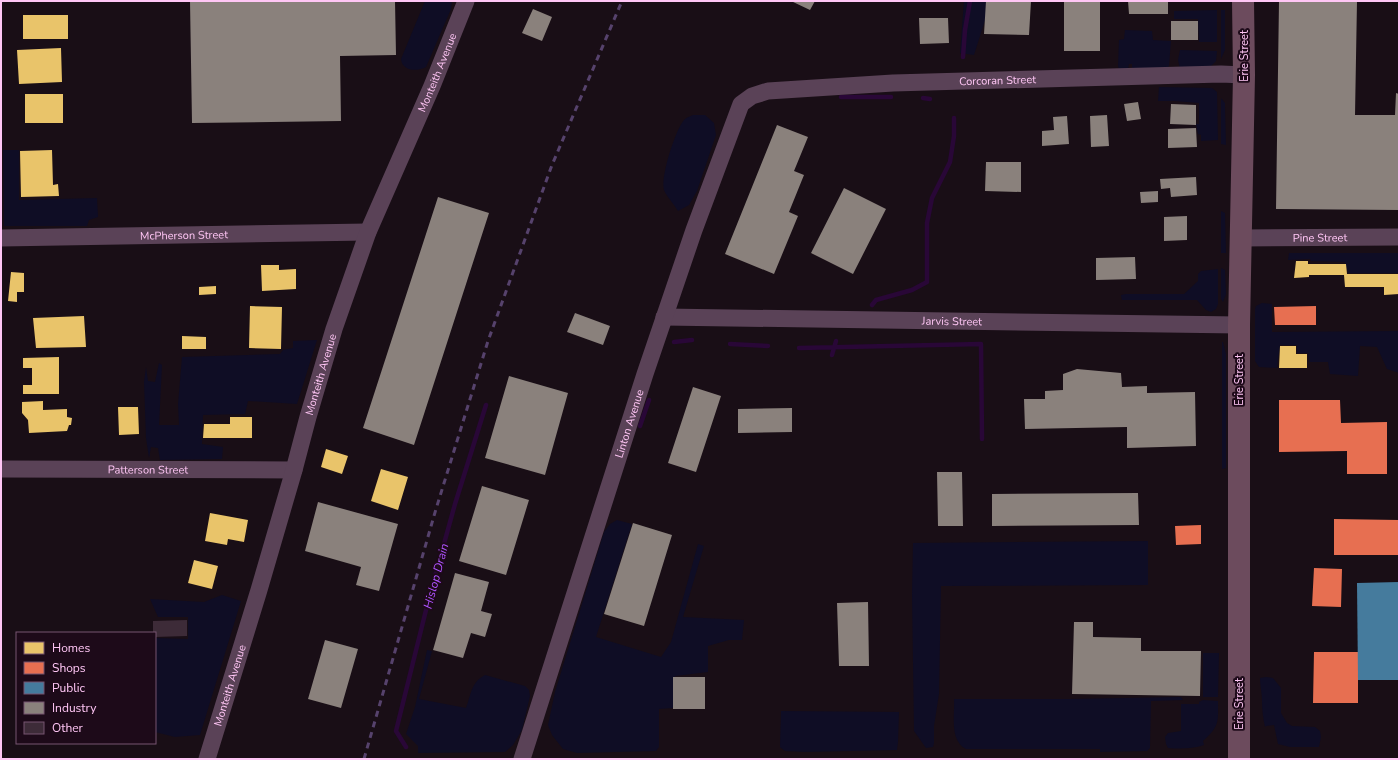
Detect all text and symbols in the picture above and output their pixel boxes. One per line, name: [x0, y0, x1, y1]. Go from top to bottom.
street label: Erie Street: [1237, 30, 1252, 82]
street label: Monteith Avenue: [414, 31, 461, 115]
street label: Corcoran Street: [959, 72, 1036, 89]
street label: McPherson Street: [140, 227, 228, 244]
street label: Pine Street: [1293, 230, 1347, 246]
street label: Jarvis Street: [921, 314, 982, 329]
street label: Monteith Avenue: [302, 332, 340, 417]
street label: Erie Street: [1232, 354, 1247, 406]
street label: Linton Avenue: [612, 387, 648, 460]
street label: Patterson Street: [108, 462, 188, 478]
water label: Hislop Drain: [420, 541, 452, 610]
legend: [16, 632, 156, 744]
text: Homes: [52, 640, 90, 656]
street label: Monteith Avenue: [211, 643, 250, 728]
text: Shops: [52, 660, 86, 676]
street label: Erie Street: [1232, 678, 1247, 730]
text: Public: [52, 680, 86, 696]
text: Industry: [52, 700, 97, 716]
text: Other: [52, 720, 84, 736]

